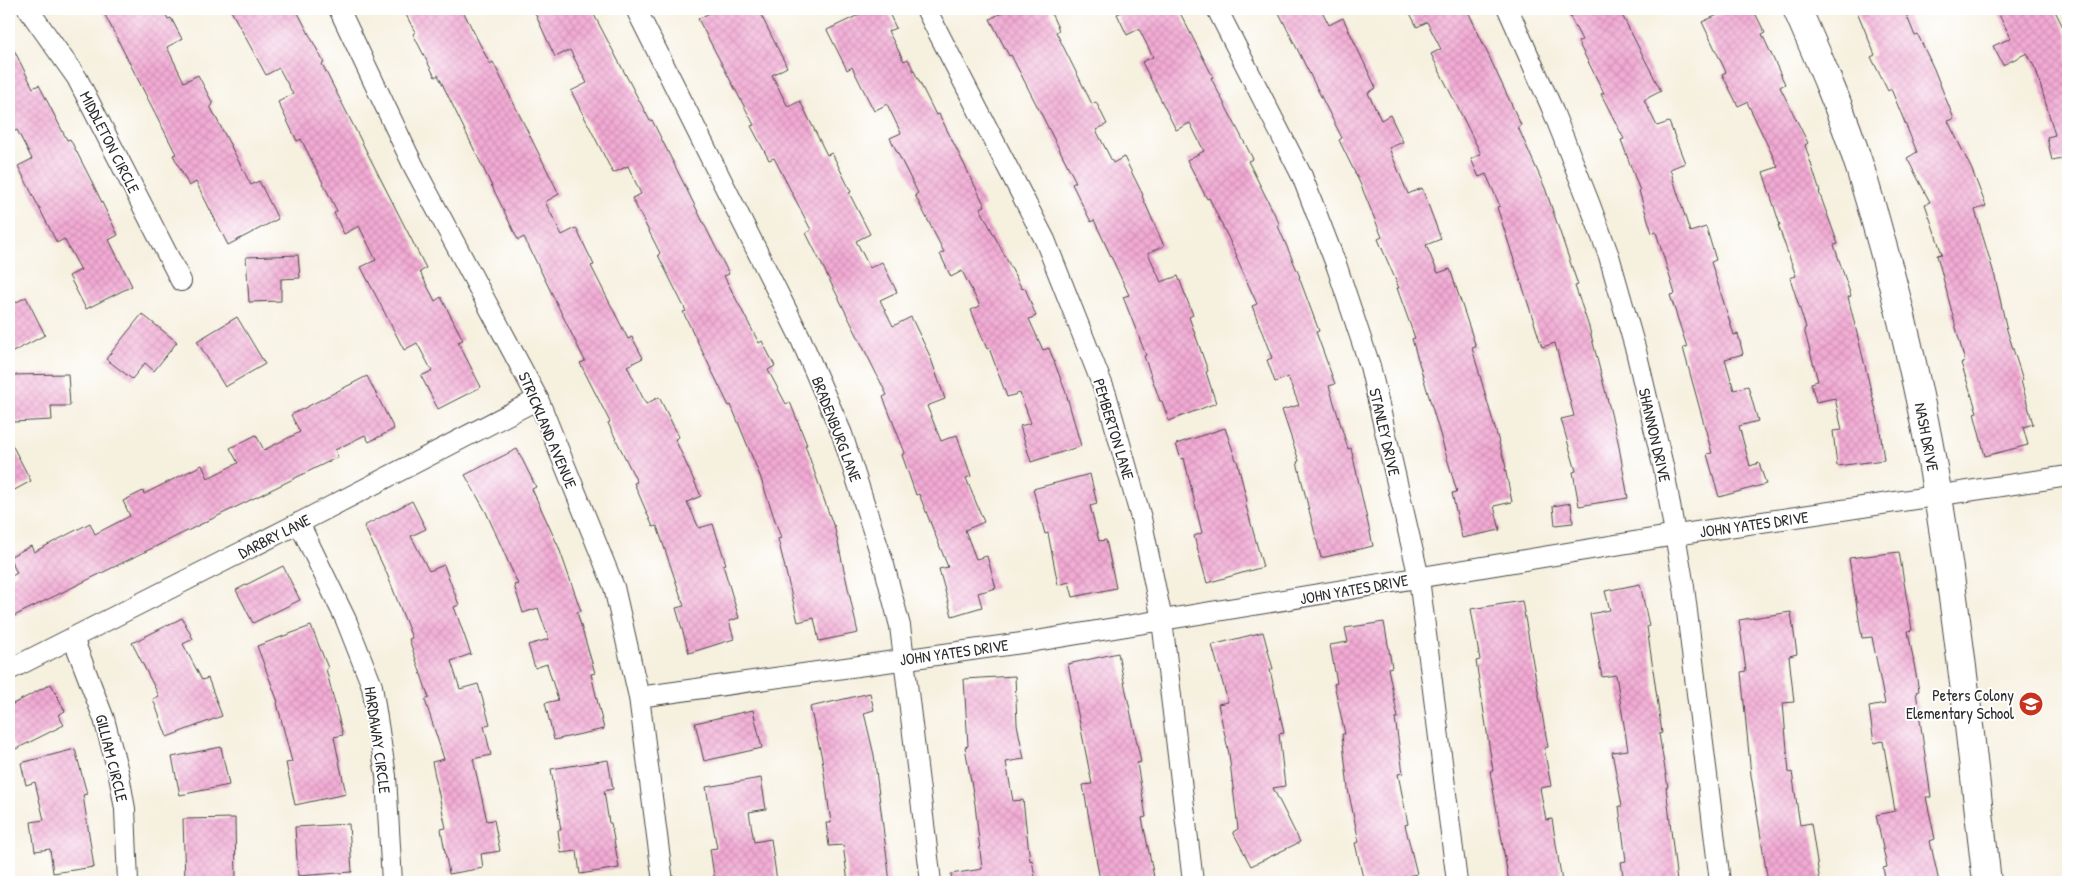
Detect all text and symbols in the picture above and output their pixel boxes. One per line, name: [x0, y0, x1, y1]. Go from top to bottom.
street label: MIDDLETON CIRCLE: [75, 87, 145, 197]
street label: STRICKLAND AVENUE: [513, 368, 583, 492]
street label: BRADENBURG LANE: [807, 373, 867, 485]
street label: PEMBERTON LANE: [1088, 376, 1140, 482]
street label: STANLEY DRIVE: [1364, 386, 1406, 478]
street label: SHANNON DRIVE: [1634, 386, 1676, 484]
street label: NASH DRIVE: [1910, 401, 1944, 473]
street label: JOHN YATES DRIVE: [1698, 505, 1810, 543]
street label: DARBRY LANE: [234, 508, 314, 564]
street label: JOHN YATES DRIVE: [1298, 569, 1410, 609]
street label: JOHN YATES DRIVE: [898, 633, 1010, 671]
place label: Peters Colony Elementary School: [1906, 684, 2015, 724]
street label: HARDAWAY CIRCLE: [360, 685, 396, 795]
school or university icon: Peters Colony Elementary School: [2018, 691, 2044, 717]
street label: GILLIAM CIRCLE: [90, 712, 134, 804]

